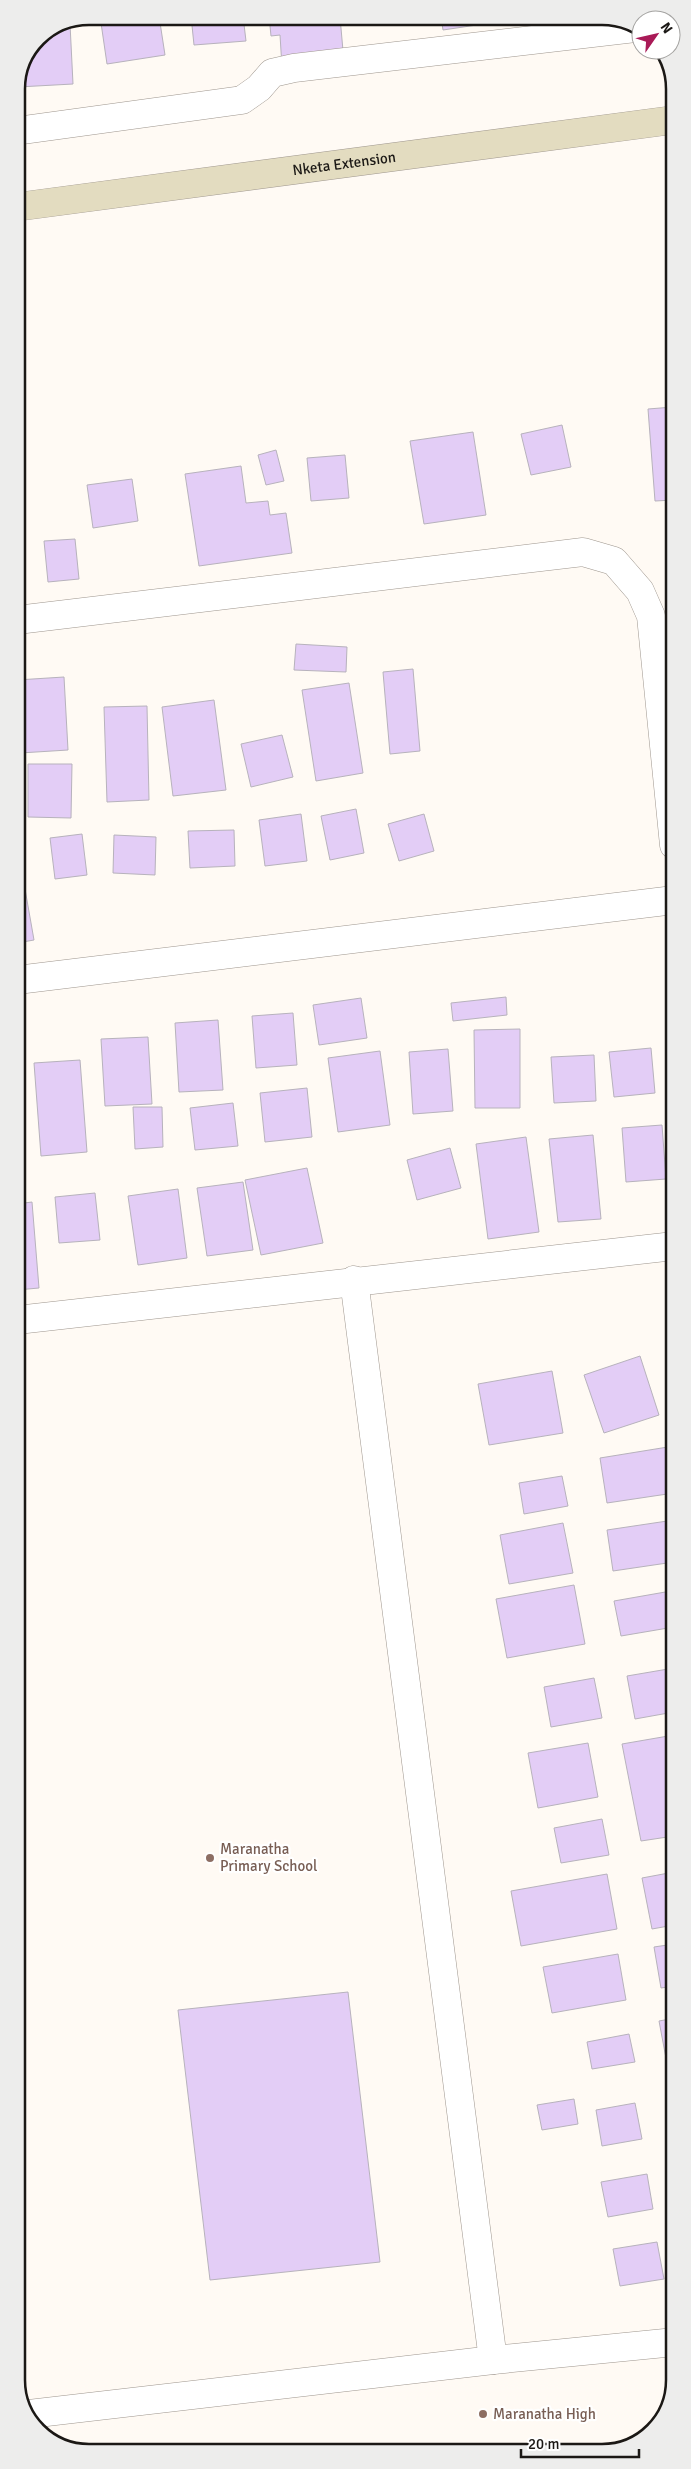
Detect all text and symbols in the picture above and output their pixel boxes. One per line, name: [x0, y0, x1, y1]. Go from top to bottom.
north arrow: [631, 10, 681, 60]
text: N: [657, 19, 676, 37]
street label: Nketa Extension: [291, 148, 397, 179]
place label: Maranatha Primary School: [220, 1840, 317, 1875]
marker: Maranatha Primary School: [204, 1852, 216, 1864]
place label: Maranatha High: [493, 2405, 596, 2423]
marker: Maranatha High: [477, 2408, 489, 2420]
scale bar: [521, 2426, 638, 2458]
text: 20 m: [528, 2435, 559, 2453]

